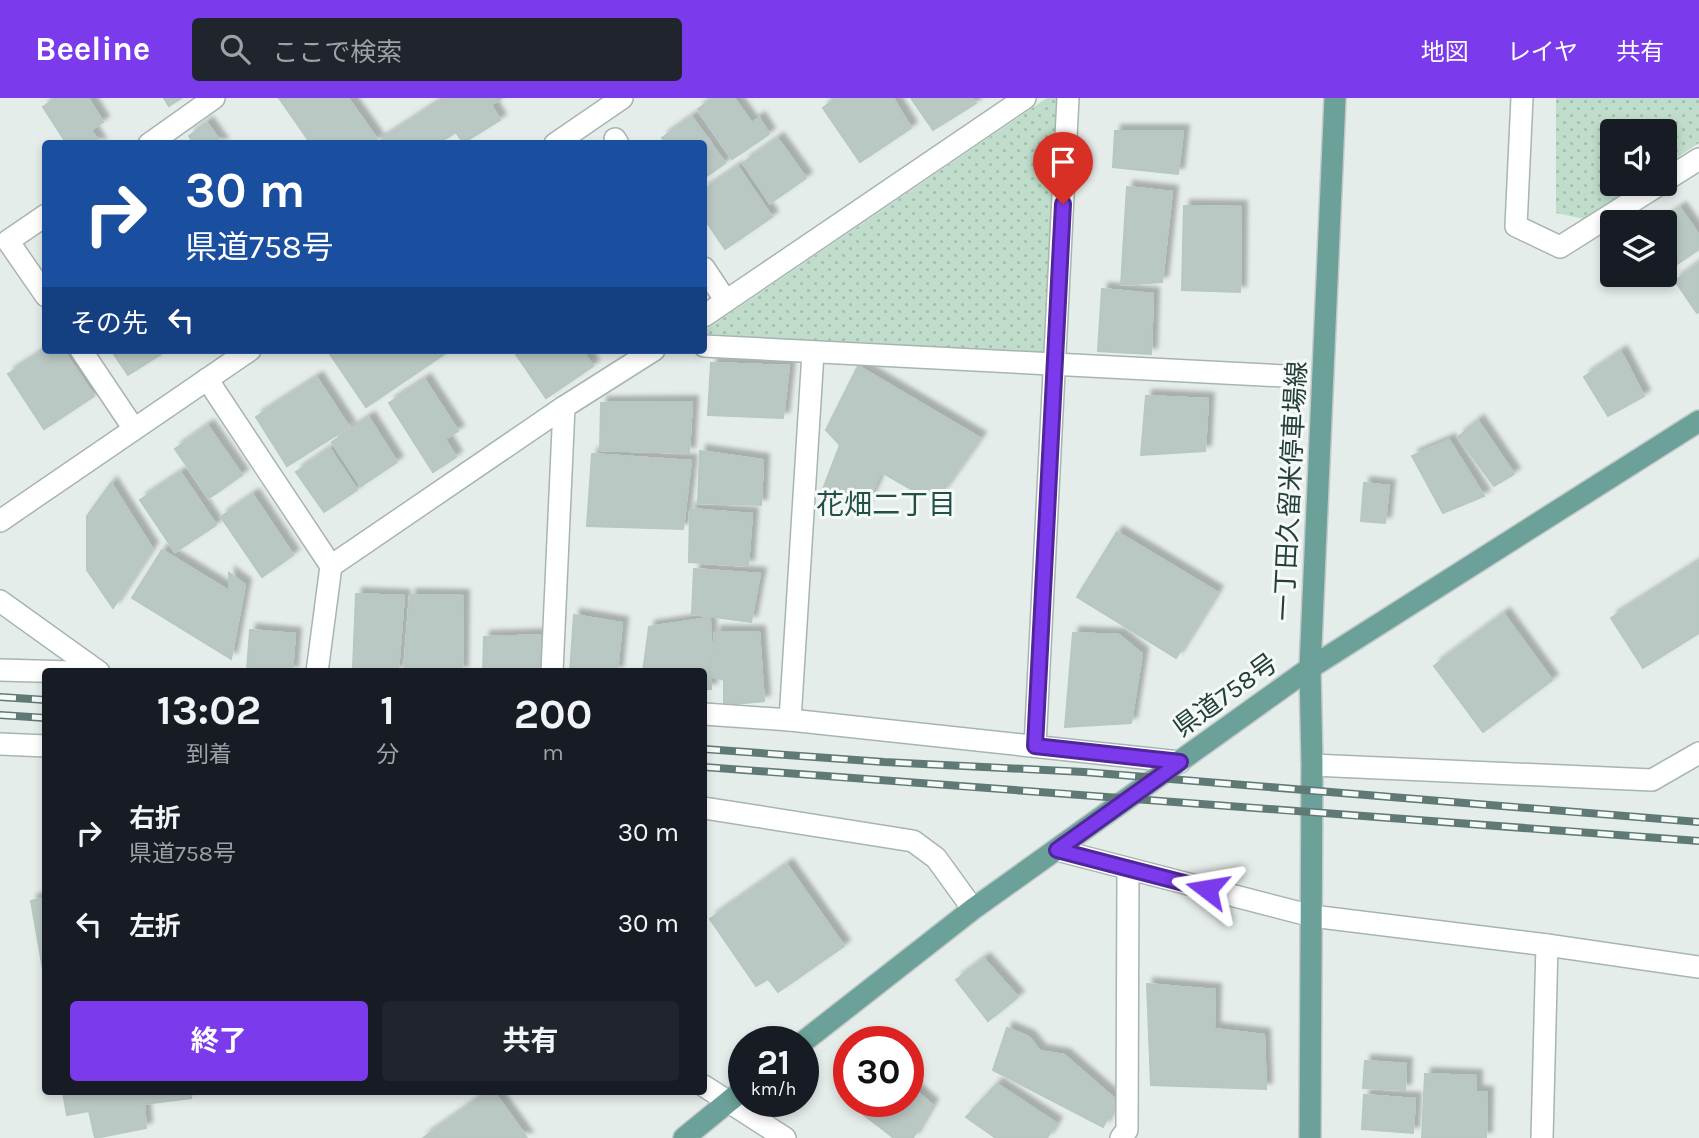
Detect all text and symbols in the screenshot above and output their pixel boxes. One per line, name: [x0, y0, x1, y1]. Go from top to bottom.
search box: [192, 18, 682, 81]
text: Beeline: [35, 30, 150, 68]
icon: search: [216, 30, 254, 68]
text: ここで検索: [272, 37, 402, 68]
text: 地図: [1421, 38, 1469, 66]
text: レイヤ: [1507, 38, 1578, 66]
text: 共有: [1616, 38, 1664, 66]
map controls: [1600, 119, 1677, 287]
button: sound: [1600, 119, 1677, 196]
pin: [1033, 132, 1093, 204]
icon: arrive: [1044, 143, 1082, 181]
text: 30 m: [185, 162, 305, 219]
icon: right: [70, 168, 161, 259]
button: layers: [1600, 210, 1677, 287]
text: 県道758号: [185, 229, 334, 266]
icon: left: [162, 301, 200, 339]
text: その先: [70, 308, 148, 339]
street label: 一丁田久留米停車場線: [1268, 360, 1313, 622]
district label: 花畑二丁目: [816, 488, 956, 521]
street label: 県道758号: [1167, 647, 1283, 743]
text: 13:02: [157, 685, 261, 735]
text: 1: [380, 685, 395, 735]
text: 200: [514, 689, 592, 739]
text: m: [542, 739, 564, 766]
text: 到着: [186, 741, 232, 768]
text: 分: [376, 741, 399, 768]
text: 右折: [129, 803, 181, 834]
icon: right: [70, 814, 108, 852]
text: 30 m: [618, 817, 679, 848]
text: 県道758号: [129, 840, 236, 867]
position arrow: [1170, 852, 1244, 926]
icon: left: [70, 905, 108, 943]
text: 30 m: [618, 908, 679, 939]
text: 左折: [129, 911, 181, 942]
button: 終了: [70, 1001, 368, 1081]
button: 共有: [382, 1001, 679, 1081]
speed limit sign: 30: [833, 1026, 924, 1117]
text: 21: [757, 1042, 790, 1083]
text: km/h: [751, 1078, 796, 1100]

